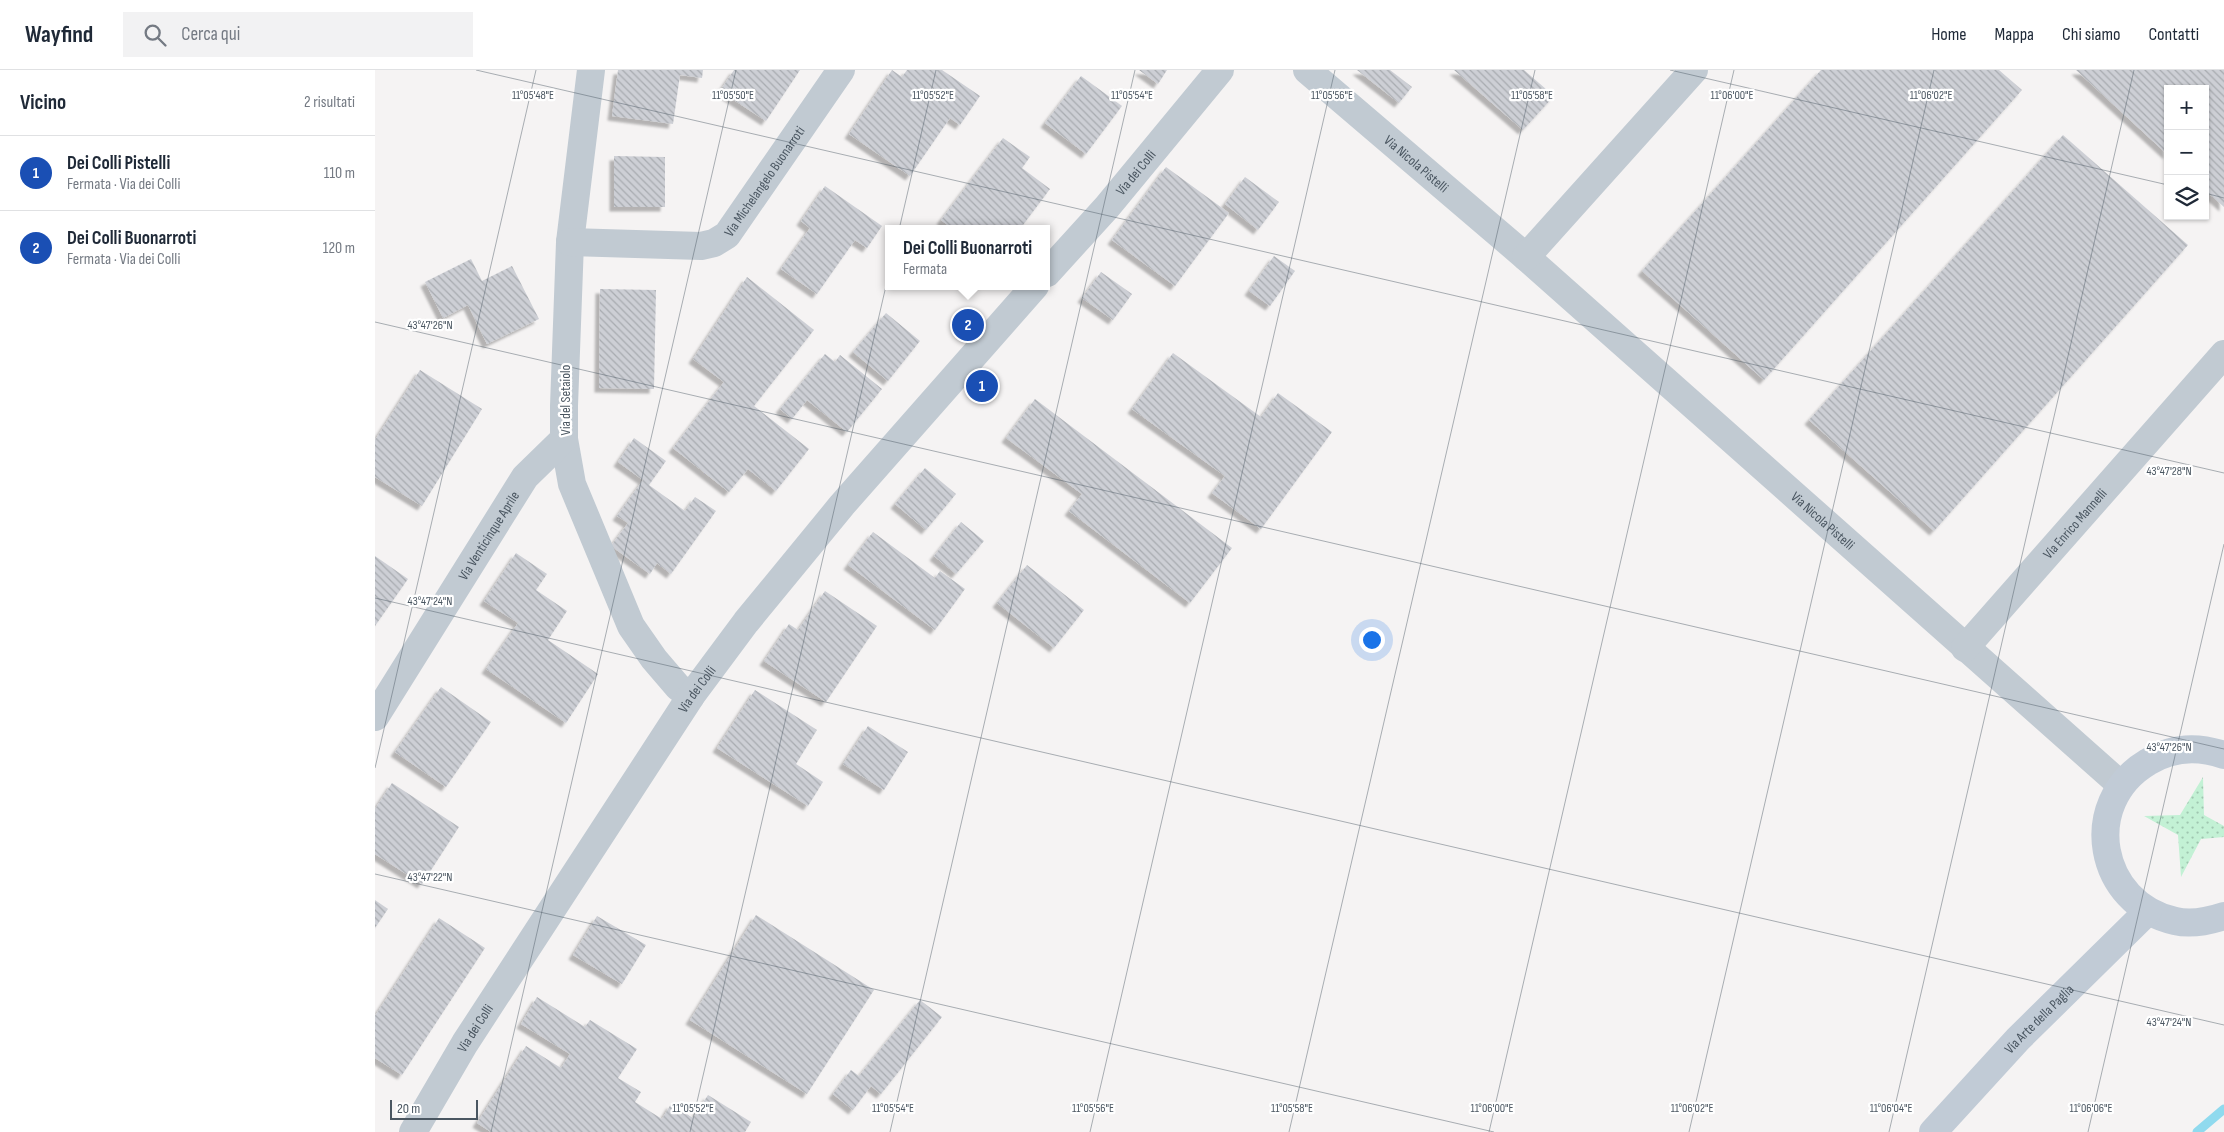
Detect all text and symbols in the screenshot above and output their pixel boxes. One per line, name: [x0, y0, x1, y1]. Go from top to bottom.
search box: [123, 12, 473, 57]
text: Wayfind: [25, 20, 93, 49]
icon: search: [141, 21, 169, 49]
text: Cerca qui: [181, 23, 240, 46]
text: Home: [1931, 24, 1967, 45]
text: Mappa: [1995, 24, 2034, 45]
text: Chi siamo: [2062, 24, 2120, 45]
text: Contatti: [2148, 24, 2199, 45]
map controls: [2164, 85, 2209, 220]
button: +: [2164, 85, 2209, 130]
text: 11°05'48"E: [512, 88, 554, 103]
text: 11°05'50"E: [712, 88, 754, 103]
text: 11°05'52"E: [912, 88, 954, 103]
text: 11°05'54"E: [1111, 88, 1153, 103]
text: 11°05'56"E: [1311, 88, 1353, 103]
text: 11°05'58"E: [1511, 88, 1553, 103]
text: 11°06'00"E: [1710, 88, 1754, 103]
text: 11°06'02"E: [1910, 88, 1952, 103]
text: Vicino: [20, 90, 66, 115]
text: 2 risultati: [304, 93, 355, 112]
street label: Via Michelangelo Buonarroti: [720, 123, 808, 240]
button: −: [2164, 130, 2209, 175]
street label: Via Nicola Pistelli: [1381, 131, 1452, 196]
street label: Via dei Colli: [1112, 146, 1159, 198]
text: Dei Colli Pistelli: [67, 152, 170, 175]
text: 1: [33, 164, 39, 183]
text: 110 m: [324, 164, 355, 183]
text: Fermata · Via dei Colli: [67, 175, 181, 194]
button: layers: [2164, 175, 2209, 220]
popup: [885, 225, 1050, 290]
text: Dei Colli Buonarroti: [67, 227, 196, 250]
text: Dei Colli Buonarroti: [903, 237, 1032, 260]
text: 2: [32, 239, 40, 258]
text: 120 m: [323, 239, 355, 258]
text: Fermata · Via dei Colli: [67, 250, 181, 269]
text: Fermata: [903, 260, 947, 279]
pin: 2: [952, 306, 984, 344]
text: 43°47'26"N: [407, 318, 453, 333]
street label: Via del Setaiolo: [557, 364, 574, 435]
pin: 1: [966, 367, 998, 405]
text: 43°47'28"N: [2146, 464, 2192, 479]
street label: Via Enrico Mannelli: [2039, 485, 2110, 562]
street label: Via Venticinque Aprile: [454, 488, 523, 583]
street label: Via Nicola Pistelli: [1788, 488, 1858, 553]
text: 43°47'24"N: [408, 594, 452, 609]
your location: [1359, 627, 1385, 653]
street label: Via dei Colli: [674, 662, 719, 716]
text: 43°47'26"N: [2146, 740, 2192, 755]
text: 43°47'22"N: [408, 870, 452, 885]
street label: Via Arte della Paglia: [2001, 981, 2077, 1057]
street label: Via dei Colli: [453, 1001, 496, 1055]
text: 43°47'24"N: [2147, 1015, 2191, 1030]
scale bar: [390, 1097, 477, 1120]
text: 20 m: [397, 1100, 420, 1117]
text: 11°05'52"E: [672, 1101, 714, 1116]
text: 11°05'54"E: [872, 1101, 914, 1116]
text: 11°05'56"E: [1072, 1101, 1114, 1116]
text: 11°05'58"E: [1271, 1101, 1313, 1116]
text: 11°06'00"E: [1470, 1101, 1514, 1116]
text: 11°06'02"E: [1671, 1101, 1713, 1116]
text: 11°06'04"E: [1870, 1101, 1912, 1116]
text: 11°06'06"E: [2070, 1101, 2113, 1116]

